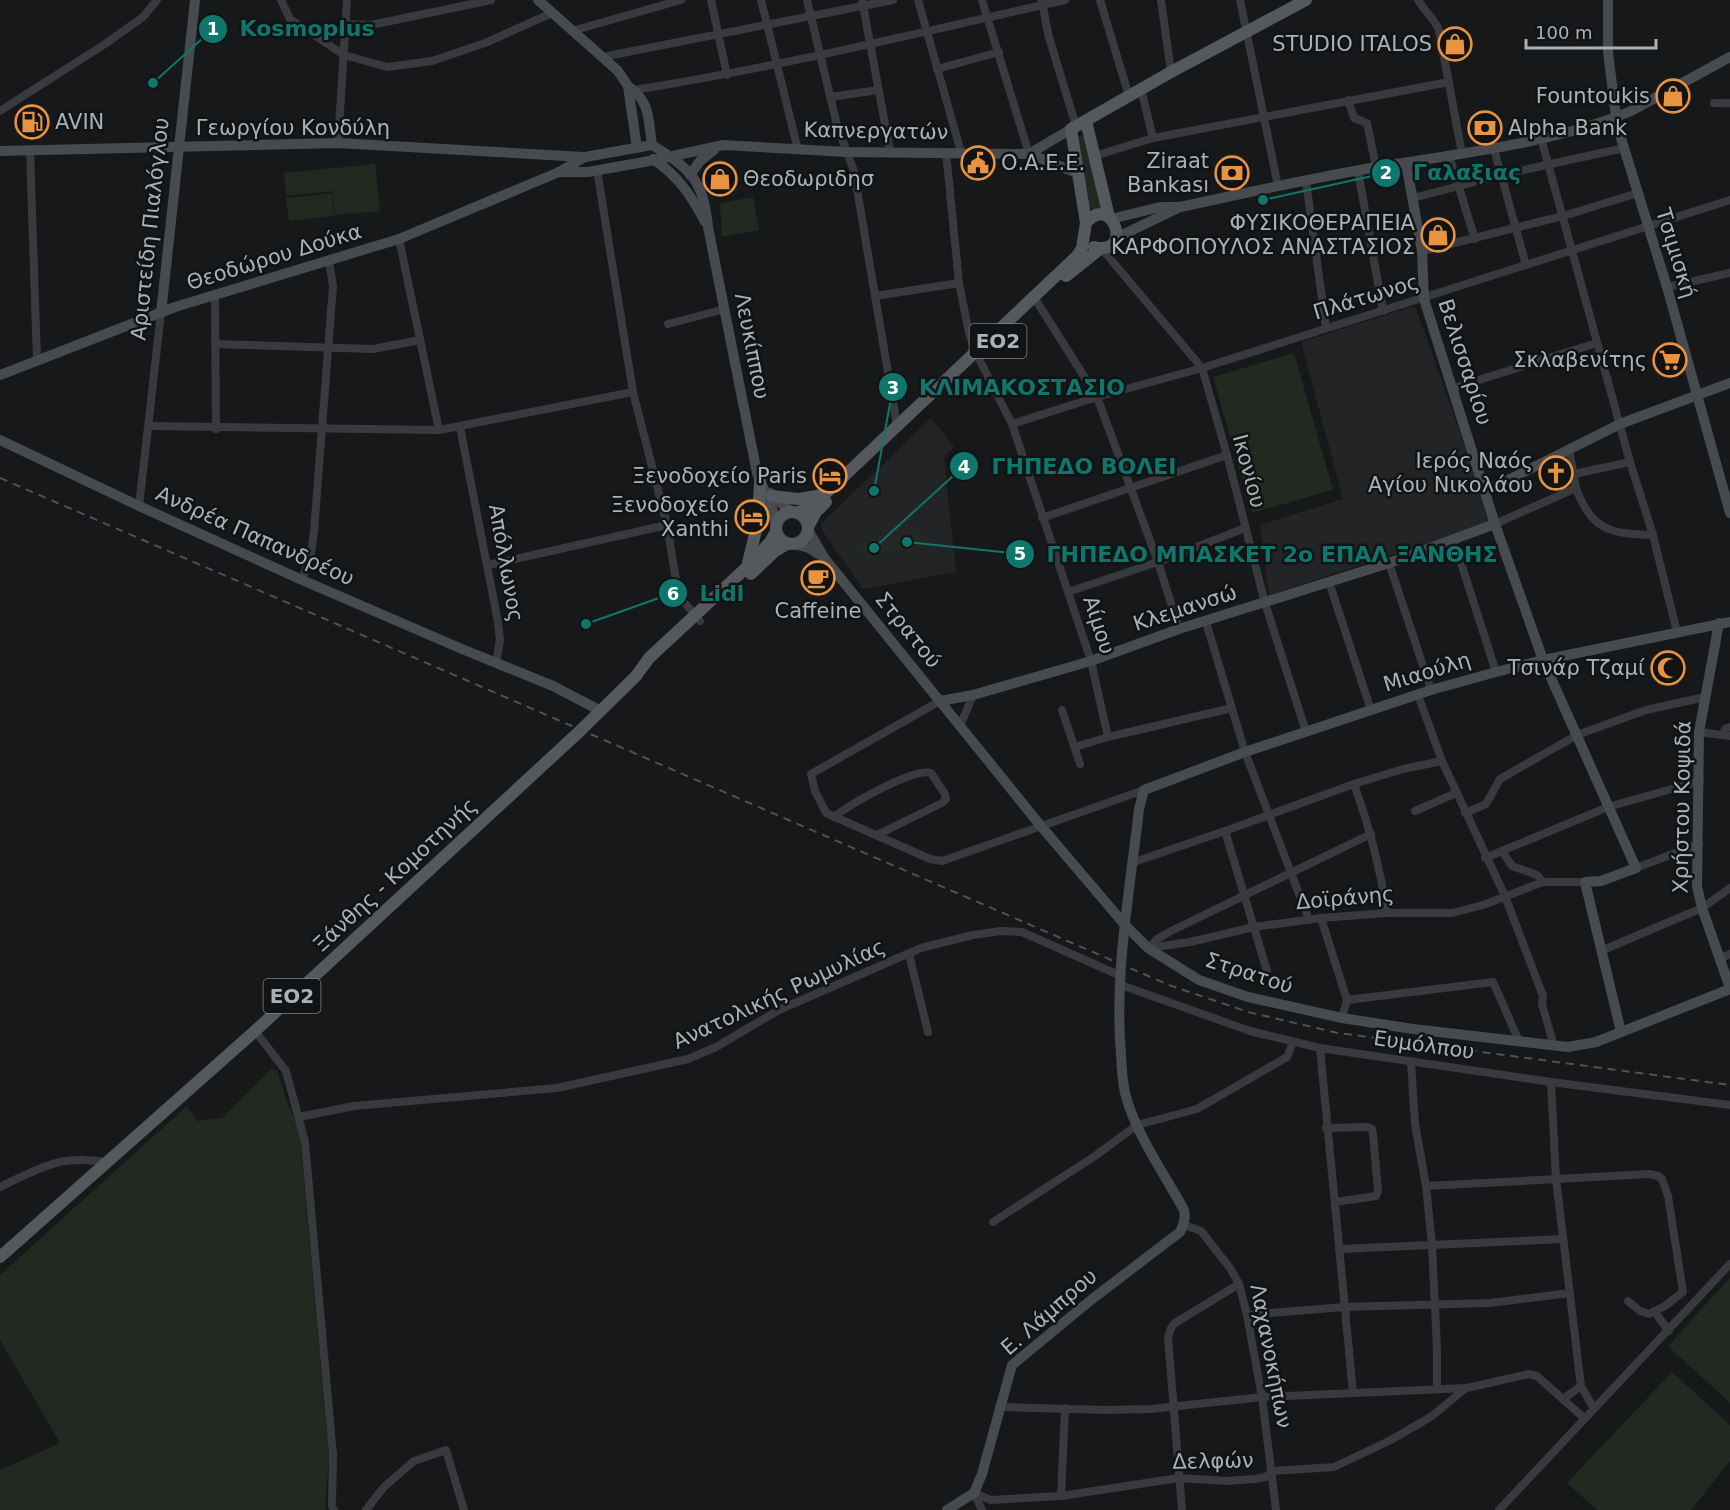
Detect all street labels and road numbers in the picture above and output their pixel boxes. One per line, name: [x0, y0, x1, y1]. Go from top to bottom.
street label: Αριστείδη Πιαλόγλου: [126, 116, 174, 342]
street label: Γεωργίου Κονδύλη: [196, 116, 390, 140]
street label: Καπνεργατών: [803, 118, 949, 144]
street label: Τσιμισκή: [1651, 204, 1701, 301]
street label: Θεοδώρου Δούκα: [184, 219, 364, 295]
street label: Πλάτωνος: [1310, 270, 1422, 324]
street label: Λευκίππου: [730, 291, 774, 401]
street label: Βελισσαρίου: [1433, 296, 1497, 428]
road number: ΕΟ2: [970, 324, 1026, 358]
street label: Ικονίου: [1228, 432, 1270, 510]
street label: Ανδρέα Παπανδρέου: [152, 481, 358, 591]
street label: Απόλλωνος: [484, 502, 528, 624]
street label: Κλεμανσώ: [1130, 580, 1240, 636]
street label: Στρατού: [870, 587, 946, 673]
street label: Αίμου: [1078, 593, 1120, 657]
street label: Μιαούλη: [1381, 647, 1473, 697]
street label: Χρήστου Κοψιδά: [1668, 720, 1696, 894]
street label: Ξάνθης - Κομοτηνής: [308, 793, 482, 957]
street label: Δοϊράνης: [1295, 882, 1395, 914]
street label: Ανατολικής Ρωμυλίας: [669, 934, 889, 1054]
street label: Στρατού: [1202, 948, 1296, 998]
road number: ΕΟ2: [264, 979, 320, 1013]
street label: Ευμόλπου: [1372, 1026, 1476, 1064]
street label: Ε. Λάμπρου: [996, 1264, 1102, 1360]
street label: Λαχανοκήπων: [1245, 1282, 1297, 1430]
street label: Δελφών: [1172, 1448, 1254, 1474]

